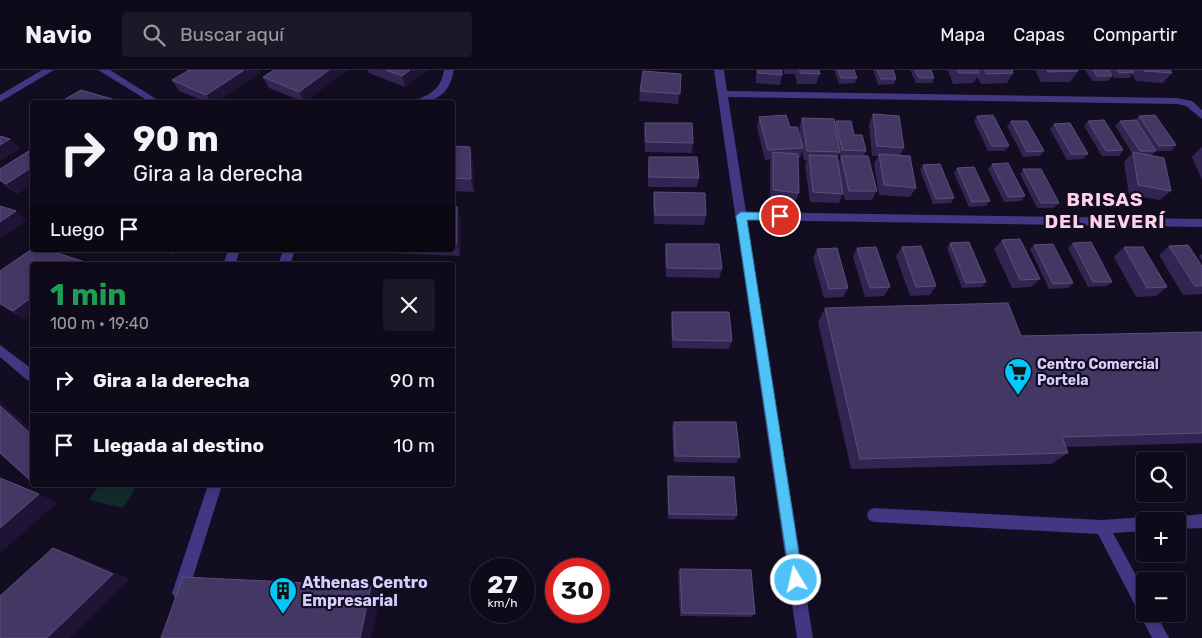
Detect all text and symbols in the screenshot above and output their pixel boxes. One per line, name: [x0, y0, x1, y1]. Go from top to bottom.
search box: [122, 12, 472, 57]
text: Navio: [25, 21, 92, 49]
icon: search: [140, 21, 168, 49]
text: Buscar aquí: [180, 23, 284, 46]
text: Mapa: [940, 24, 985, 46]
text: Capas: [1013, 24, 1065, 46]
text: Compartir: [1093, 24, 1177, 46]
text: 90 m: [133, 118, 219, 160]
icon: right: [50, 120, 115, 185]
text: Gira a la derecha: [133, 160, 303, 187]
district label: BRISAS DEL NEVERÍ: [1044, 188, 1166, 233]
pin: [759, 195, 801, 237]
icon: arrive: [766, 202, 794, 230]
icon: arrive: [115, 215, 143, 243]
text: Luego: [50, 218, 105, 241]
text: 1 min: [50, 277, 127, 313]
button: close: [383, 279, 435, 331]
text: 100 m · 19:40: [50, 314, 149, 333]
place label: Centro Comercial Portela: [1037, 356, 1159, 389]
supermarket icon: Centro Comercial Portela: [1003, 357, 1033, 396]
icon: right: [50, 366, 78, 394]
text: Gira a la derecha: [93, 369, 250, 392]
text: 90 m: [390, 369, 435, 392]
icon: arrive: [50, 431, 78, 459]
text: Llegada al destino: [93, 434, 264, 457]
text: 10 m: [393, 434, 435, 457]
map controls: [1136, 452, 1186, 622]
button: search: [1136, 452, 1186, 502]
button: +: [1136, 512, 1186, 562]
position arrow: [769, 553, 821, 605]
speed limit sign: 30: [545, 558, 610, 623]
text: 27: [487, 570, 518, 599]
button: −: [1136, 572, 1186, 622]
place label: Athenas Centro Empresarial: [302, 573, 428, 610]
building icon: Athenas Centro Empresarial: [268, 576, 298, 615]
text: km/h: [488, 596, 517, 610]

